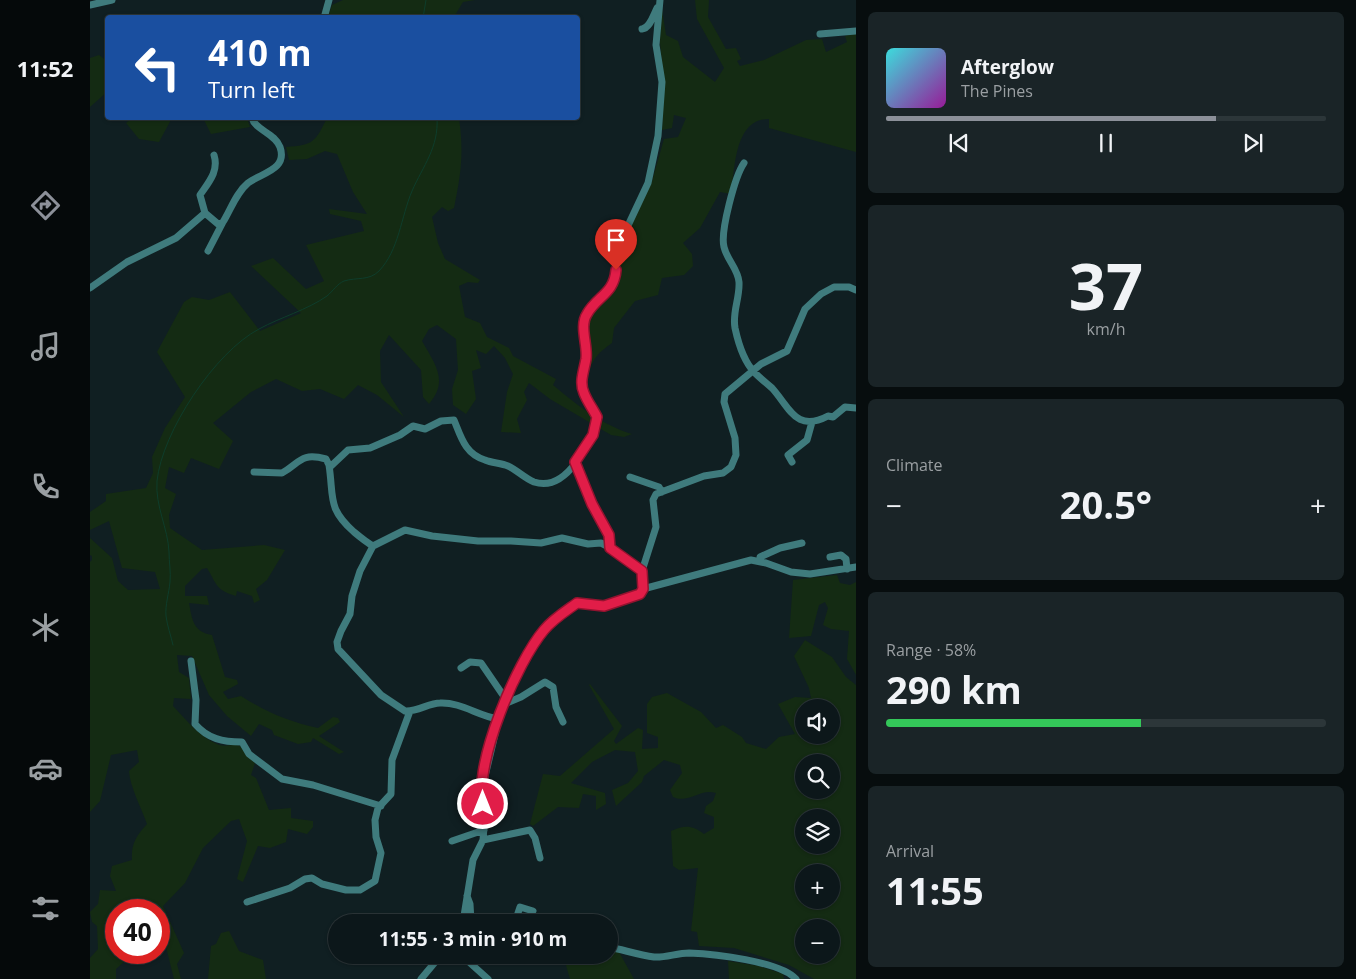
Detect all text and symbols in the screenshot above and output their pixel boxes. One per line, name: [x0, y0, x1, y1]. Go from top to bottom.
text: 410 m: [208, 29, 312, 76]
icon: left: [125, 35, 190, 100]
text: 11:52: [17, 53, 73, 83]
text: Afterglow: [961, 54, 1054, 80]
text: Turn left: [208, 74, 295, 104]
text: The Pines: [961, 80, 1033, 102]
icon: previous: [945, 129, 973, 157]
icon: pause: [1092, 129, 1120, 157]
icon: next: [1239, 129, 1267, 157]
icon: directions: [28, 188, 63, 223]
pin: [595, 219, 637, 270]
icon: arrive: [602, 226, 630, 254]
text: 37: [1069, 241, 1143, 329]
text: km/h: [1087, 318, 1125, 340]
icon: music: [28, 329, 63, 364]
text: Climate: [886, 454, 943, 476]
icon: phone: [28, 469, 63, 504]
text: 20.5°: [1060, 478, 1152, 530]
text: −: [886, 486, 902, 524]
text: +: [1310, 486, 1326, 524]
icon: climate: [28, 610, 63, 645]
text: Range · 58%: [886, 639, 976, 661]
text: 290 km: [886, 663, 1022, 715]
map controls: [795, 699, 840, 964]
button: sound: [795, 699, 840, 744]
icon: car: [28, 751, 63, 786]
button: search: [795, 754, 840, 799]
position arrow: [456, 777, 508, 829]
button: layers: [795, 809, 840, 854]
text: Arrival: [886, 840, 934, 862]
button: +: [795, 864, 840, 909]
text: 11:55: [886, 864, 984, 916]
icon: filters: [28, 891, 63, 926]
speed limit sign: 40: [105, 899, 170, 964]
button: −: [795, 919, 840, 964]
text: 11:55 · 3 min · 910 m: [379, 926, 567, 952]

